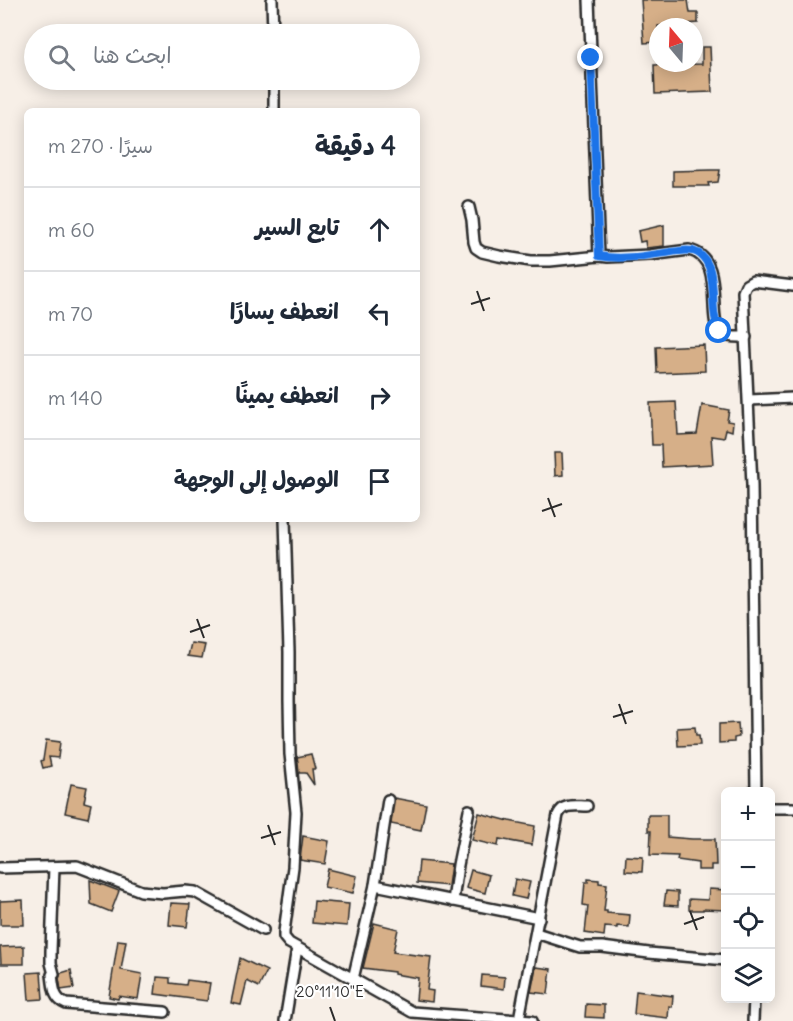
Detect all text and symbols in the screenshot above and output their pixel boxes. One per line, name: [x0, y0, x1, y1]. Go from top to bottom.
north arrow: [649, 18, 703, 72]
search box: [24, 24, 420, 90]
icon: search: [45, 41, 78, 74]
text: ابحث هنا: [93, 41, 172, 69]
route end: [577, 44, 603, 70]
text: 4 دقيقة: [315, 129, 396, 162]
text: سيرًا · 270 m: [48, 133, 153, 158]
text: تابع السير: [255, 213, 339, 241]
icon: ahead: [363, 213, 396, 246]
text: 60 m: [48, 217, 95, 242]
text: انعطف يسارًا: [230, 297, 339, 325]
icon: left: [363, 297, 396, 330]
text: 70 m: [48, 301, 93, 326]
route start: [705, 317, 731, 343]
text: انعطف يمينًا: [236, 381, 339, 409]
icon: right: [363, 381, 396, 414]
text: 140 m: [48, 385, 103, 410]
text: الوصول إلى الوجهة: [174, 465, 339, 493]
icon: arrive: [363, 465, 396, 498]
map controls: [721, 787, 775, 1003]
button: +: [721, 787, 775, 841]
button: −: [721, 841, 775, 895]
button: locate: [721, 895, 775, 949]
button: layers: [721, 949, 775, 1003]
text: 20°11'10"E: [296, 982, 364, 1001]

